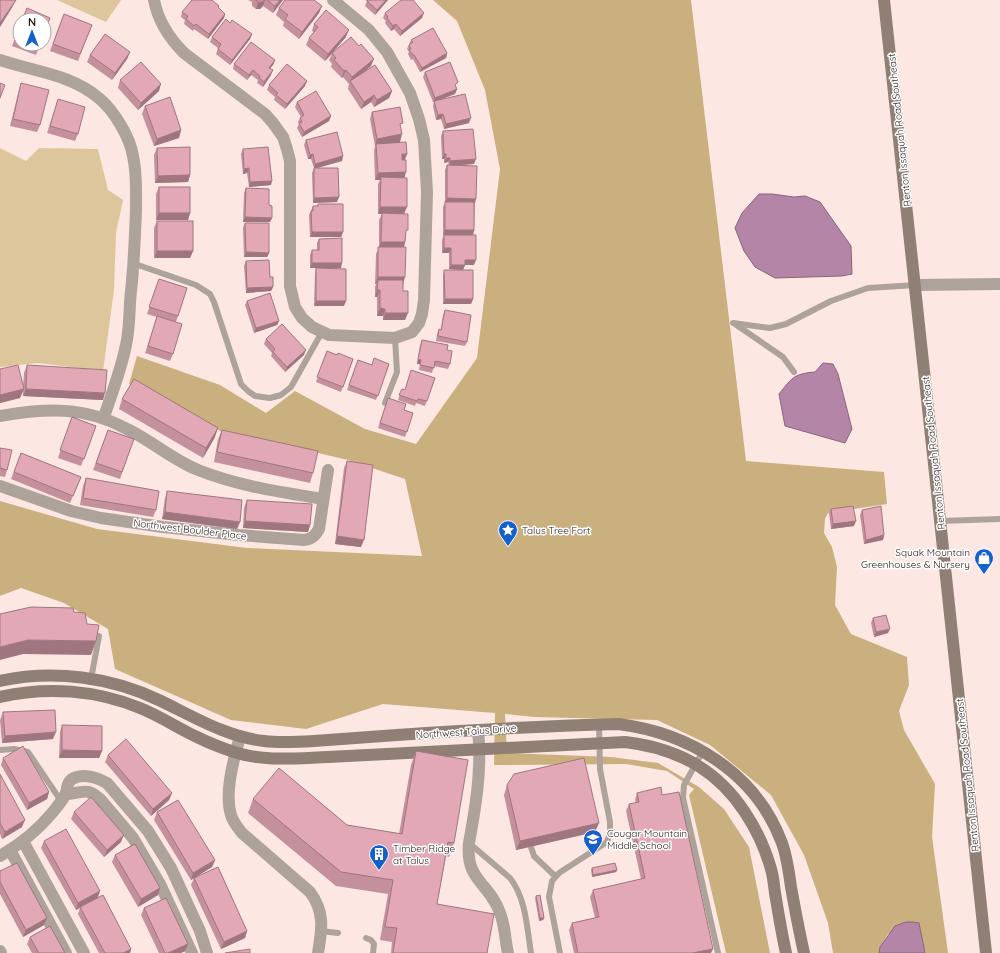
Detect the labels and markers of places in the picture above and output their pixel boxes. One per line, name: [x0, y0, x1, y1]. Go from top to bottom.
place icon: Talus Tree Fort: [497, 519, 519, 547]
place label: Talus Tree Fort: [522, 524, 591, 537]
place label: Squak Mountain Greenhouses & Nursery: [861, 546, 970, 571]
shop icon: Squak Mountain Greenhouses & Nursery: [973, 547, 995, 575]
place label: Cougar Mountain Middle School: [607, 827, 687, 852]
school or university icon: Cougar Mountain Middle School: [582, 828, 604, 856]
place label: Timber Ridge at Talus: [393, 842, 456, 867]
building icon: Timber Ridge at Talus: [368, 843, 390, 871]

